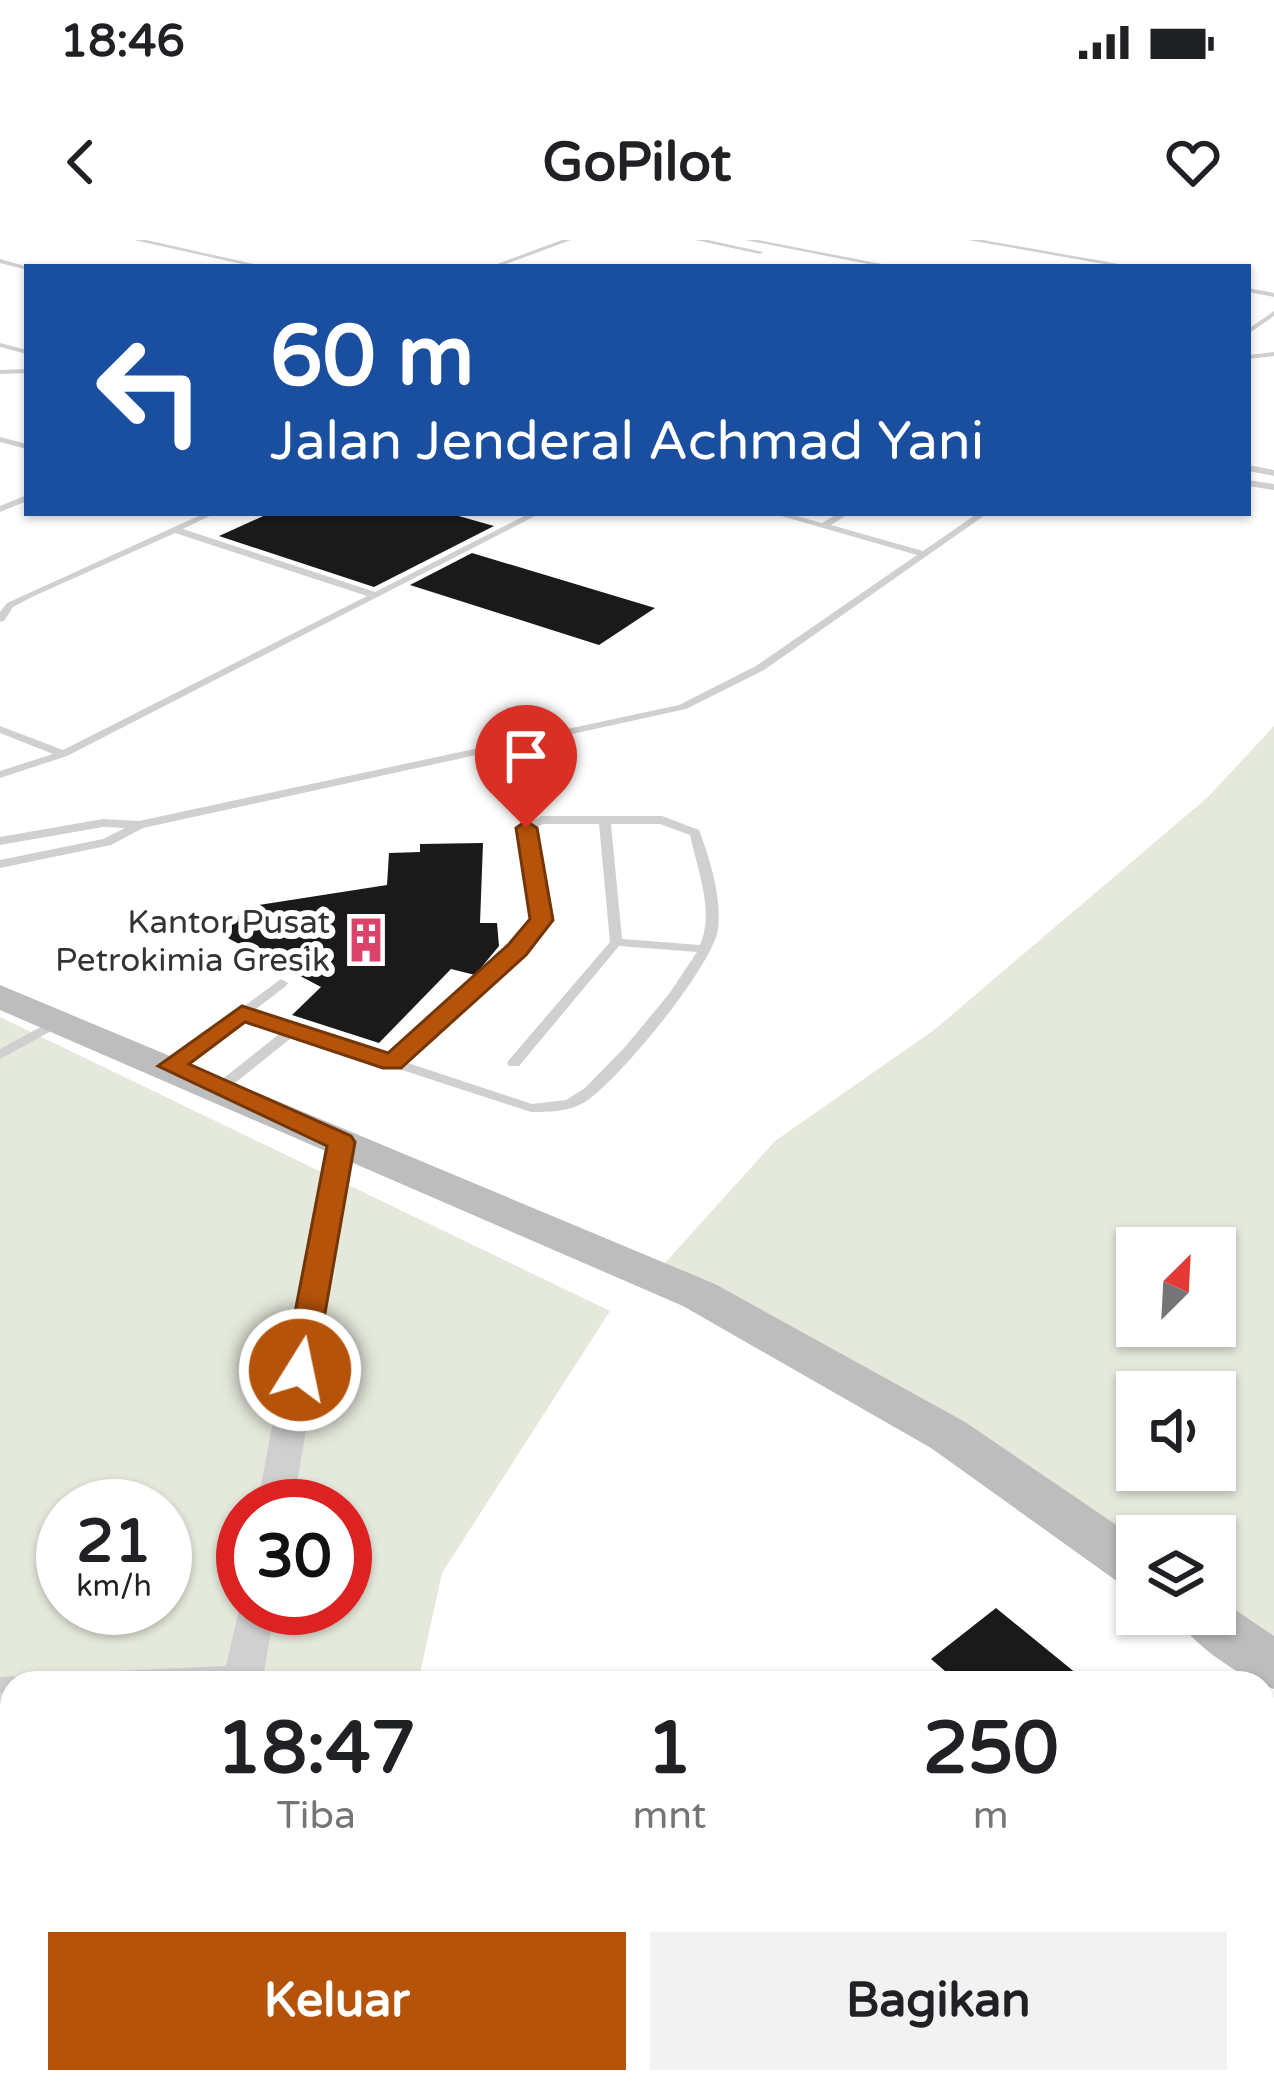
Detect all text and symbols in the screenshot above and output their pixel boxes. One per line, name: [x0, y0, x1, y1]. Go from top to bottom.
text: 18:46: [60, 15, 185, 69]
icon: back: [48, 129, 114, 195]
icon: heart: [1160, 129, 1226, 195]
text: GoPilot: [543, 130, 731, 195]
text: 60 m: [270, 307, 474, 408]
icon: left: [72, 312, 228, 468]
text: Jalan Jenderal Achmad Yani: [270, 409, 984, 474]
pin: [475, 705, 577, 828]
icon: arrive: [493, 723, 559, 789]
place label: Kantor Pusat Petrokimia Gresik: [55, 903, 330, 980]
building icon: Kantor Pusat Petrokimia Gresik: [341, 915, 391, 965]
north arrow: [1116, 1227, 1236, 1347]
map controls: [1116, 1227, 1236, 1635]
position arrow: [237, 1307, 363, 1433]
button: sound: [1116, 1371, 1236, 1491]
speed limit sign: 30: [216, 1479, 372, 1635]
text: 21: [76, 1506, 152, 1578]
button: layers: [1116, 1515, 1236, 1635]
text: km/h: [76, 1568, 152, 1605]
text: 18:47: [216, 1706, 416, 1793]
text: 1: [647, 1706, 692, 1793]
text: 250: [923, 1706, 1059, 1793]
text: Tiba: [276, 1792, 356, 1839]
text: mnt: [632, 1792, 706, 1839]
text: m: [973, 1792, 1009, 1839]
button: Keluar: [48, 1932, 626, 2070]
button: Bagikan: [650, 1932, 1227, 2070]

